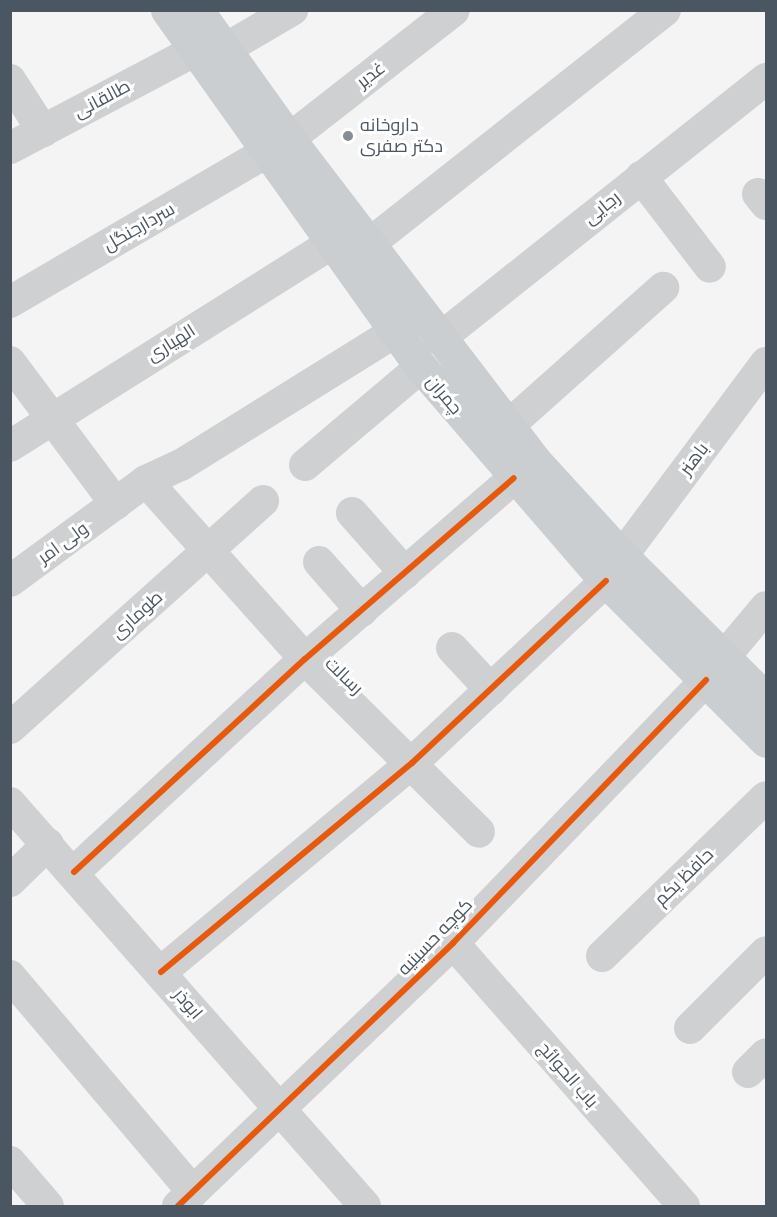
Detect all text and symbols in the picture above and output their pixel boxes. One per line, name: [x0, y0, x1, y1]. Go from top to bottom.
street label: غدیر: [352, 57, 390, 93]
street label: طالقانی: [70, 75, 134, 123]
place label: داروخانه دکتر صفری: [360, 115, 443, 158]
marker: داروخانه دکتر صفری: [341, 129, 355, 143]
street label: رجایی: [579, 187, 625, 229]
street label: سردارجنگل: [99, 198, 179, 256]
street label: الهیاری: [143, 320, 199, 366]
street label: چمران: [421, 371, 467, 419]
street label: باهنر: [675, 438, 713, 480]
street label: ولی امر: [34, 518, 92, 568]
street label: طوماری: [107, 586, 167, 644]
street label: رسالت: [320, 653, 368, 699]
street label: حافظ یکم: [650, 844, 718, 910]
street label: کوچه حسینیه: [393, 894, 477, 980]
street label: ابوذر: [169, 984, 207, 1024]
street label: باب الحوائج: [533, 1037, 603, 1113]

